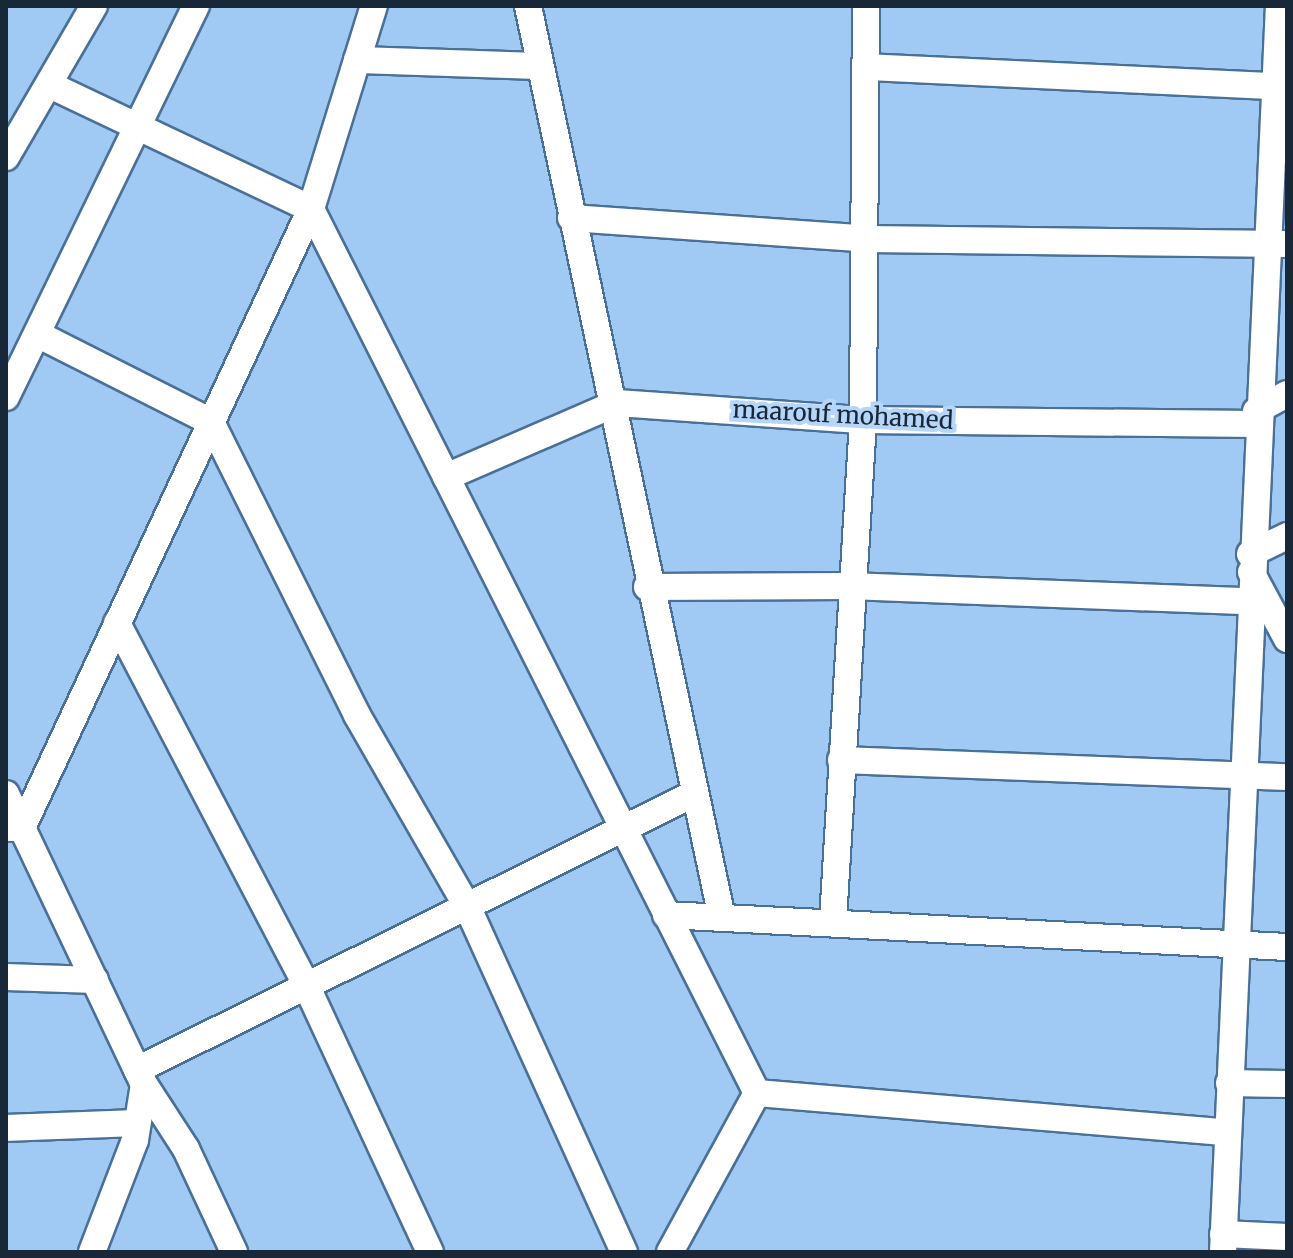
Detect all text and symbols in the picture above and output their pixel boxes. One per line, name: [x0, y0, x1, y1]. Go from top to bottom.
street label: maarouf mohamed: [732, 395, 954, 435]

